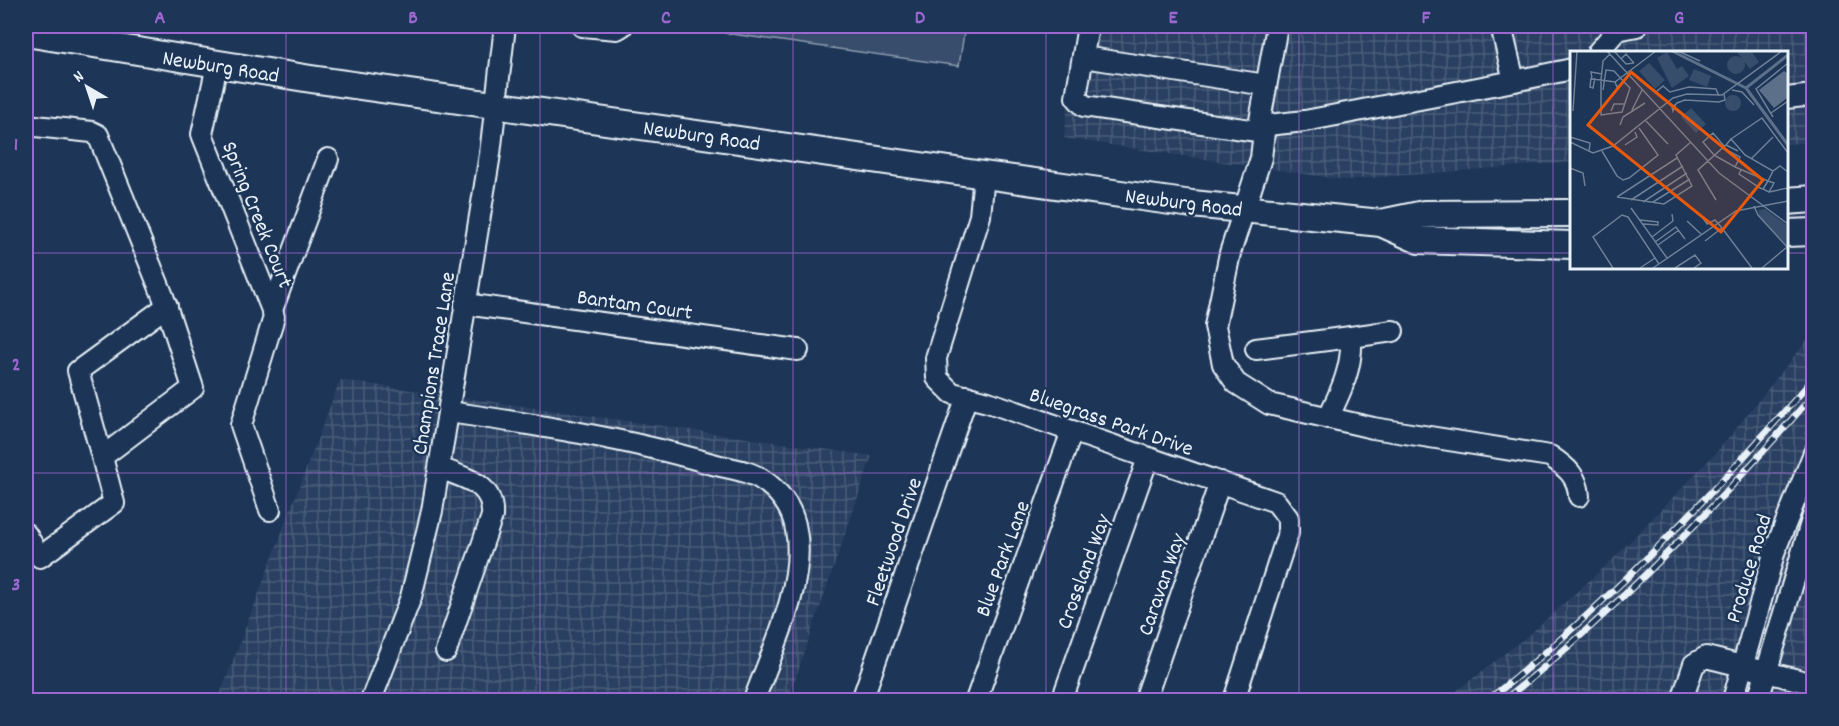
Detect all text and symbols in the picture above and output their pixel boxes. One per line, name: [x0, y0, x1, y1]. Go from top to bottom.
text: A: [155, 5, 166, 33]
text: B: [408, 5, 418, 33]
text: C: [661, 5, 671, 33]
text: D: [915, 5, 926, 33]
text: E: [1168, 5, 1178, 33]
text: F: [1422, 5, 1432, 33]
text: G: [1674, 5, 1684, 33]
street label: Newburg Road: [160, 44, 281, 93]
inset map: [1570, 51, 1788, 268]
north arrow: [57, 57, 117, 117]
text: N: [69, 66, 90, 89]
street label: Newburg Road: [641, 114, 762, 161]
text: 1: [14, 132, 18, 160]
street label: Spring Creek Court: [212, 137, 299, 293]
street label: Newburg Road: [1123, 182, 1244, 227]
street label: Champions Trace Lane: [406, 270, 465, 457]
street label: Bantam Court: [575, 283, 694, 330]
text: 2: [12, 352, 20, 380]
street label: Bluegrass Park Drive: [1025, 381, 1197, 466]
street label: Fleetwood Drive: [859, 474, 932, 611]
street label: Blue Park Lane: [969, 497, 1040, 622]
street label: Crossland Way: [1050, 509, 1121, 634]
street label: Produce Road: [1719, 511, 1782, 627]
street label: Caravan Way: [1131, 529, 1196, 640]
text: 3: [12, 572, 20, 600]

